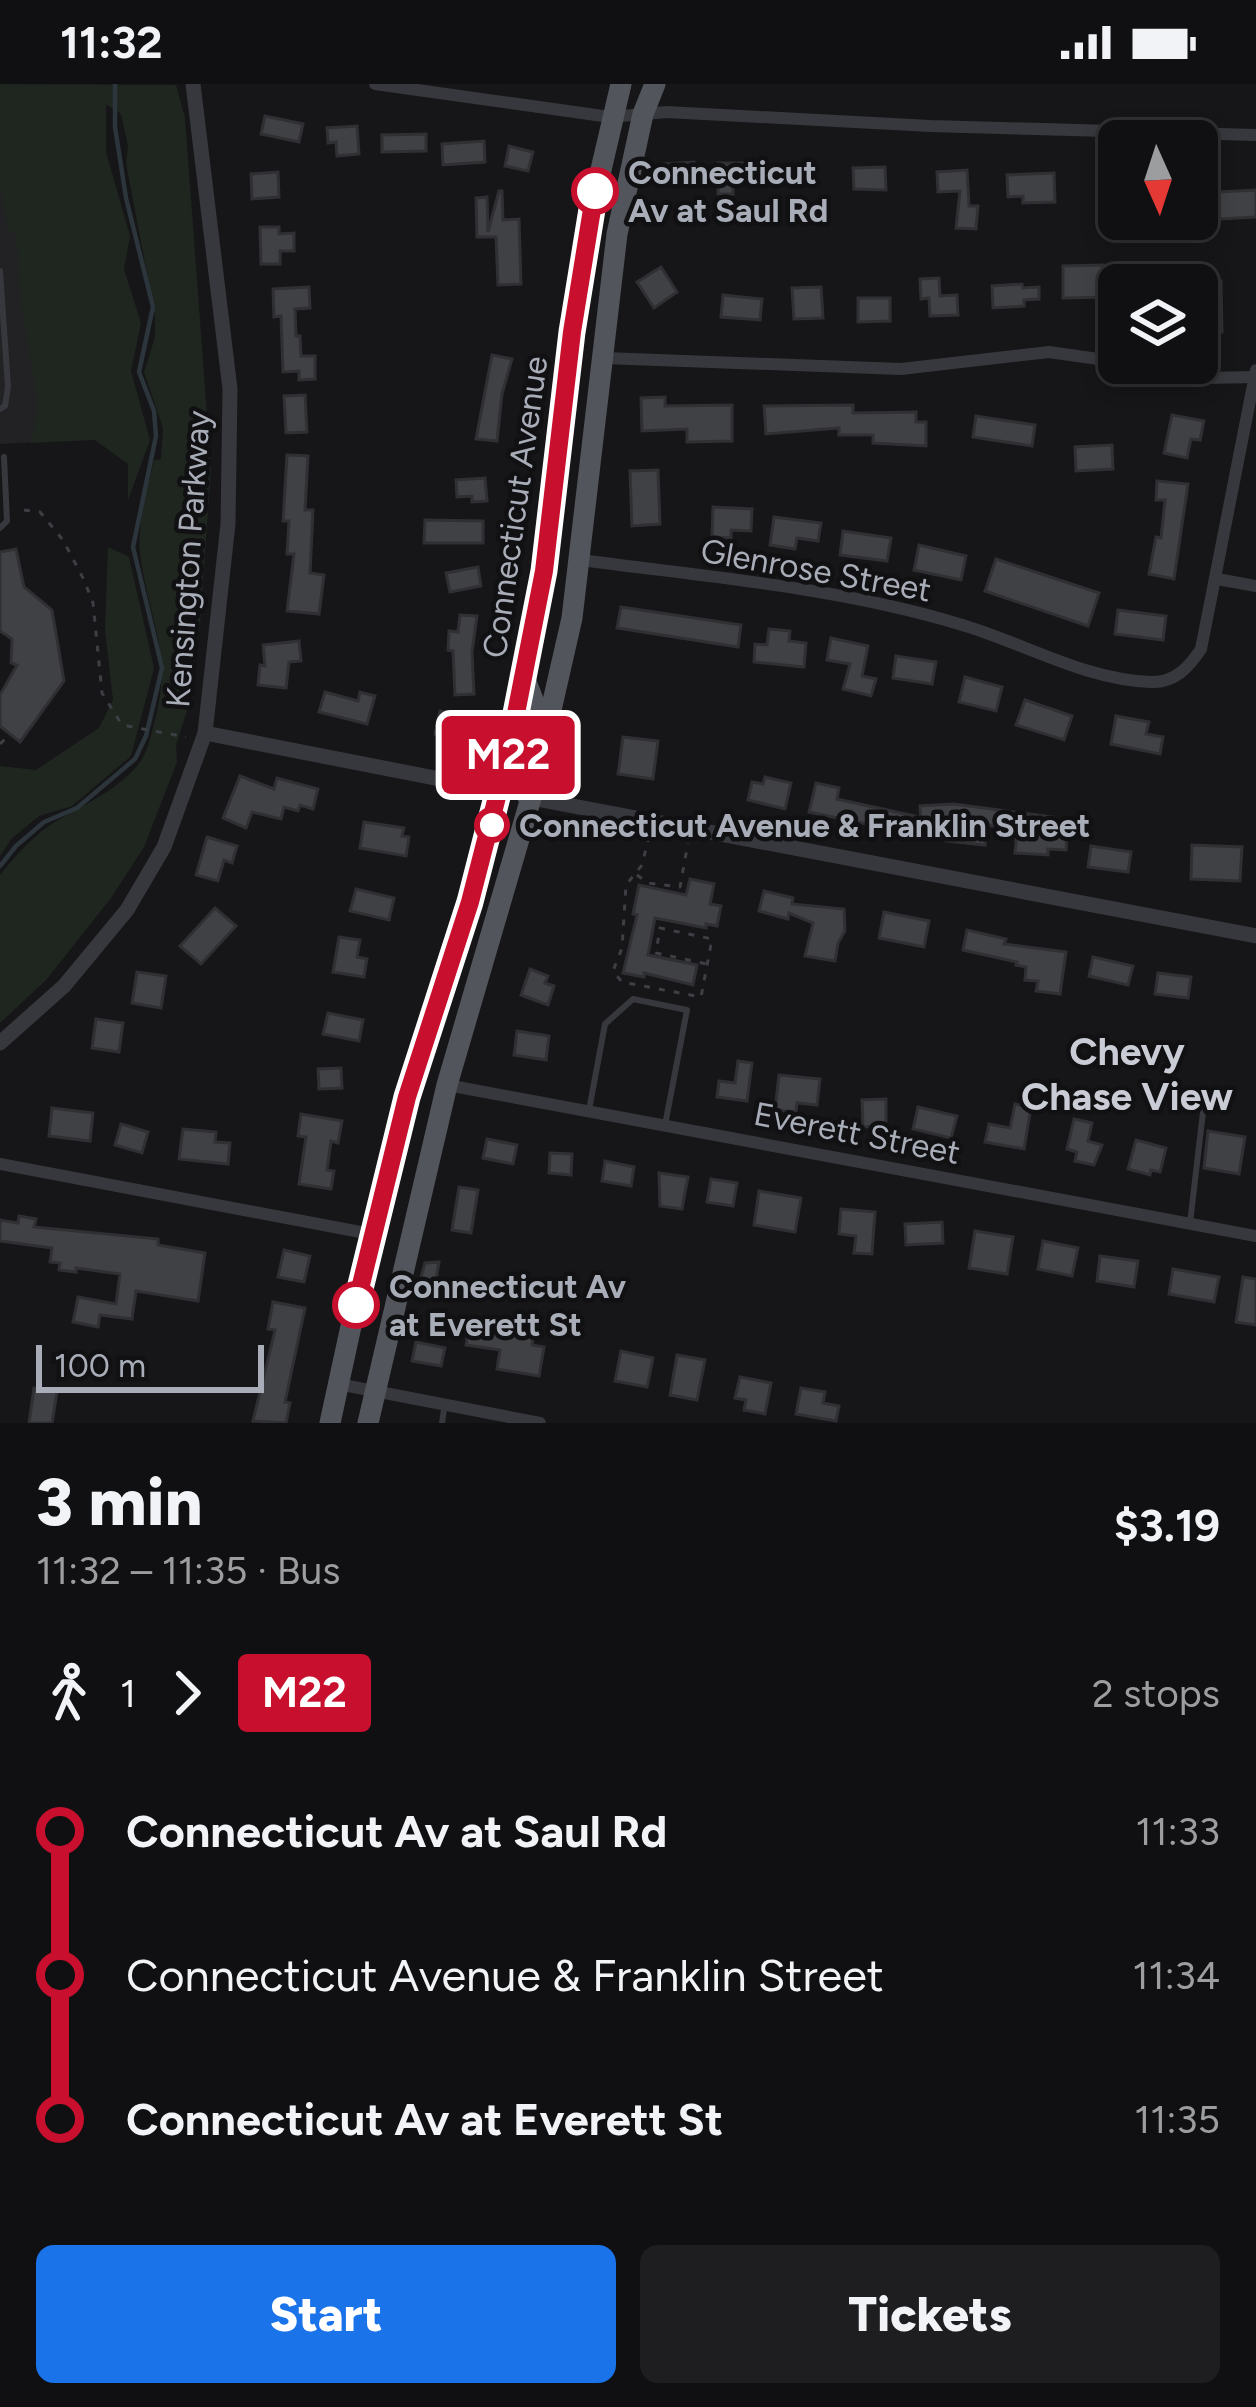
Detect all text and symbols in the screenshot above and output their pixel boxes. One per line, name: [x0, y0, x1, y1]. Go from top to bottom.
text: 11:32: [60, 15, 163, 69]
north arrow: [1098, 120, 1218, 240]
map controls: [1098, 120, 1218, 384]
place label: Connecticut Av at Saul Rd: [628, 153, 828, 230]
marker: Connecticut Av at Saul Rd: [573, 169, 617, 213]
button: layers: [1098, 264, 1218, 384]
street label: Connecticut Avenue: [475, 354, 555, 660]
street label: Kensington Parkway: [158, 409, 218, 709]
street label: Glenrose Street: [698, 531, 934, 609]
line badge: M22: [439, 716, 577, 794]
text: M22: [466, 729, 550, 780]
place label: Connecticut Avenue & Franklin Street: [519, 806, 1090, 845]
marker: Connecticut Avenue & Franklin Street: [476, 809, 508, 841]
district label: Chevy Chase View: [1021, 1028, 1233, 1120]
street label: Everett Street: [751, 1094, 963, 1172]
place label: Connecticut Av at Everett St: [389, 1267, 627, 1344]
marker: Connecticut Av at Everett St: [334, 1283, 378, 1327]
scale bar: [36, 1339, 264, 1392]
text: 100 m: [54, 1346, 146, 1385]
text: 3 min: [36, 1462, 203, 1542]
text: $3.19: [1114, 1498, 1220, 1552]
text: 11:32 – 11:35 · Bus: [36, 1547, 340, 1594]
icon: walk: [36, 1660, 102, 1726]
icon: forward: [154, 1660, 220, 1726]
text: M22: [262, 1667, 347, 1718]
text: 1: [120, 1670, 136, 1717]
text: 2 stops: [1092, 1670, 1220, 1717]
text: Connecticut Av at Saul Rd: [126, 1804, 667, 1858]
text: 11:33: [1135, 1808, 1220, 1855]
text: Connecticut Avenue & Franklin Street: [126, 1948, 884, 2002]
text: 11:34: [1132, 1952, 1220, 1999]
text: Connecticut Av at Everett St: [126, 2092, 723, 2146]
text: 11:35: [1134, 2096, 1220, 2143]
button: Start: [36, 2245, 616, 2383]
button: Tickets: [640, 2245, 1220, 2383]

